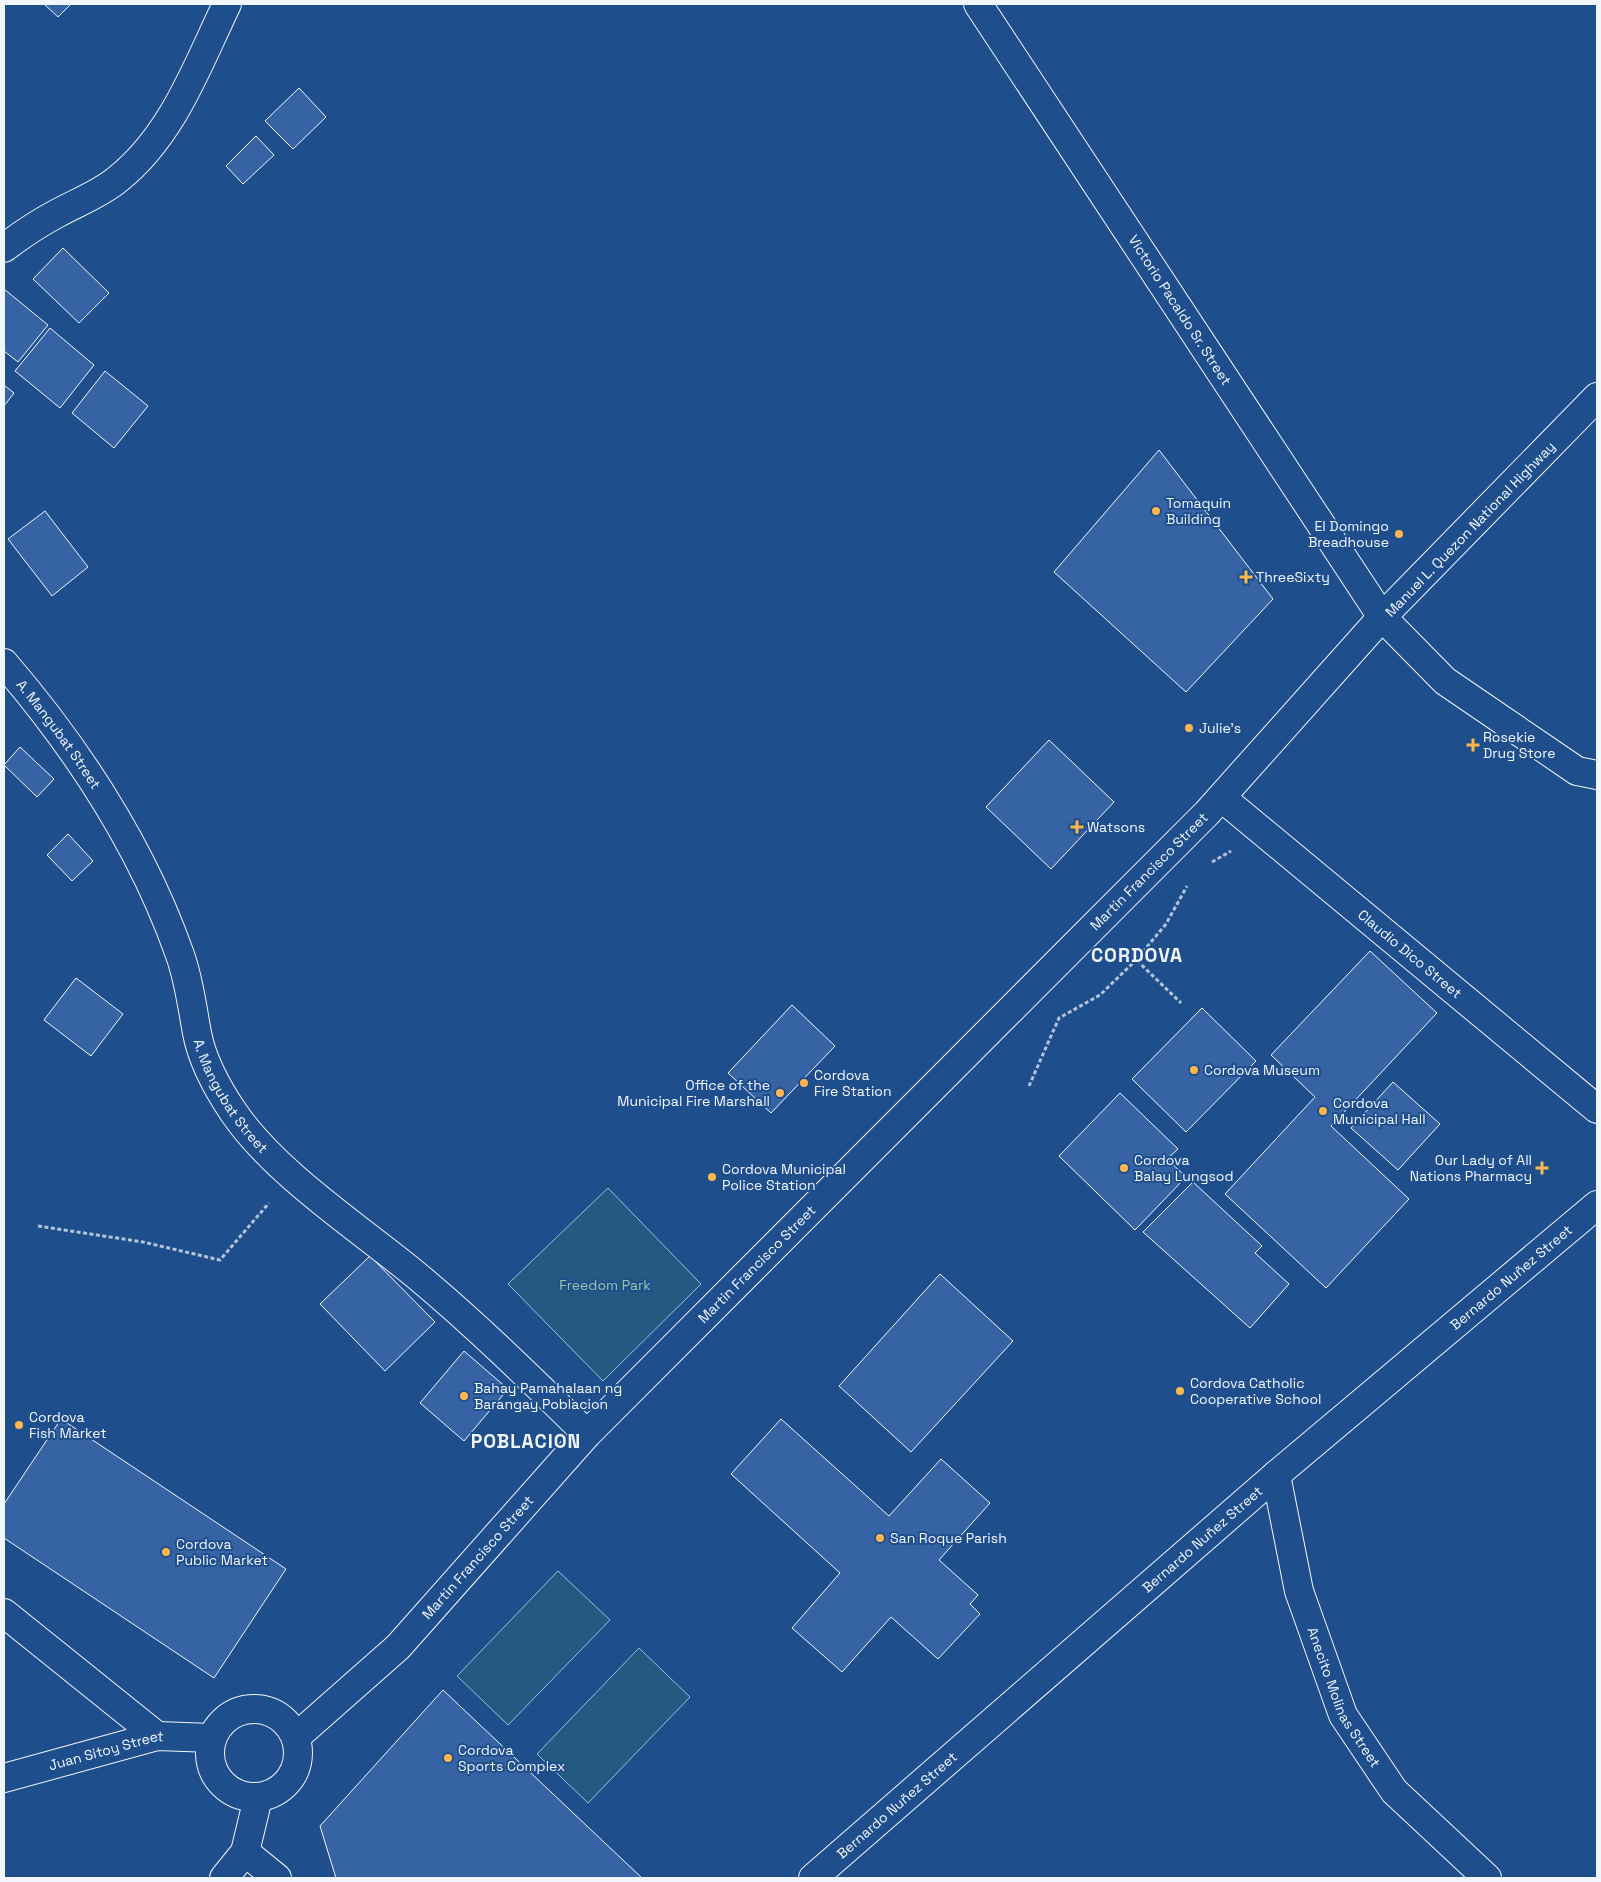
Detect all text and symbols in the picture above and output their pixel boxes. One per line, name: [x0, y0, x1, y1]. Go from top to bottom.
street label: Victorio Pacaldo Sr. Street: [1125, 231, 1235, 389]
street label: Manuel L. Quezon National Highway: [1381, 437, 1559, 621]
place label: Tomaquin Building: [1166, 494, 1231, 528]
marker: Tomaquin Building: [1150, 505, 1162, 517]
place label: El Domingo Breadhouse: [1308, 517, 1389, 551]
marker: El Domingo Breadhouse: [1393, 528, 1405, 540]
place label: ThreeSixty: [1256, 568, 1330, 586]
marker: ThreeSixty: [1240, 571, 1252, 583]
street label: A. Mangubat Street: [13, 676, 105, 792]
place label: Julie's: [1199, 719, 1241, 737]
marker: Julie's: [1183, 722, 1195, 734]
place label: Rosekie Drug Store: [1483, 728, 1555, 762]
marker: Rosekie Drug Store: [1467, 739, 1479, 751]
street label: Martin Francisco Street: [1086, 808, 1212, 934]
place label: Watsons: [1087, 818, 1145, 836]
marker: Watsons: [1071, 821, 1083, 833]
street label: Claudio Dico Street: [1354, 905, 1466, 1002]
district label: CORDOVA: [1091, 943, 1183, 968]
street label: A. Mangubat Street: [190, 1037, 272, 1157]
place label: Cordova Museum: [1204, 1061, 1320, 1079]
marker: Cordova Museum: [1188, 1064, 1200, 1076]
place label: Cordova Fire Station: [814, 1066, 892, 1100]
place label: Office of the Municipal Fire Marshall: [617, 1076, 770, 1110]
marker: Cordova Fire Station: [798, 1077, 810, 1089]
marker: Office of the Municipal Fire Marshall: [774, 1087, 786, 1099]
place label: Cordova Municipal Hall: [1333, 1094, 1426, 1128]
marker: Cordova Municipal Hall: [1317, 1105, 1329, 1117]
place label: Cordova Balay Lungsod: [1134, 1151, 1234, 1185]
place label: Our Lady of All Nations Pharmacy: [1410, 1151, 1532, 1185]
place label: Cordova Municipal Police Station: [722, 1160, 846, 1194]
marker: Cordova Balay Lungsod: [1118, 1162, 1130, 1174]
marker: Our Lady of All Nations Pharmacy: [1536, 1162, 1548, 1174]
marker: Cordova Municipal Police Station: [706, 1171, 718, 1183]
street label: Martin Francisco Street: [694, 1201, 819, 1327]
street label: Bernardo Nuñez Street: [1446, 1221, 1576, 1334]
park label: Freedom Park: [559, 1276, 651, 1294]
place label: Cordova Catholic Cooperative School: [1190, 1374, 1322, 1408]
place label: Bahay Pamahalaan ng Barangay Poblacion: [474, 1379, 622, 1413]
marker: Cordova Catholic Cooperative School: [1174, 1385, 1186, 1397]
marker: Bahay Pamahalaan ng Barangay Poblacion: [458, 1390, 470, 1402]
place label: Cordova Fish Market: [29, 1408, 107, 1442]
marker: Cordova Fish Market: [13, 1419, 25, 1431]
district label: POBLACION: [471, 1429, 581, 1454]
street label: Bernardo Nuñez Street: [1138, 1482, 1266, 1597]
street label: Martin Francisco Street: [418, 1492, 537, 1623]
place label: San Roque Parish: [890, 1529, 1007, 1547]
marker: San Roque Parish: [874, 1532, 886, 1544]
place label: Cordova Public Market: [176, 1535, 268, 1569]
marker: Cordova Public Market: [160, 1546, 172, 1558]
street label: Anecito Molinas Street: [1303, 1624, 1385, 1771]
street label: Juan Sitoy Street: [47, 1727, 164, 1774]
place label: Cordova Sports Complex: [458, 1741, 565, 1775]
street label: Bernardo Nuñez Street: [833, 1748, 961, 1862]
marker: Cordova Sports Complex: [442, 1752, 454, 1764]

